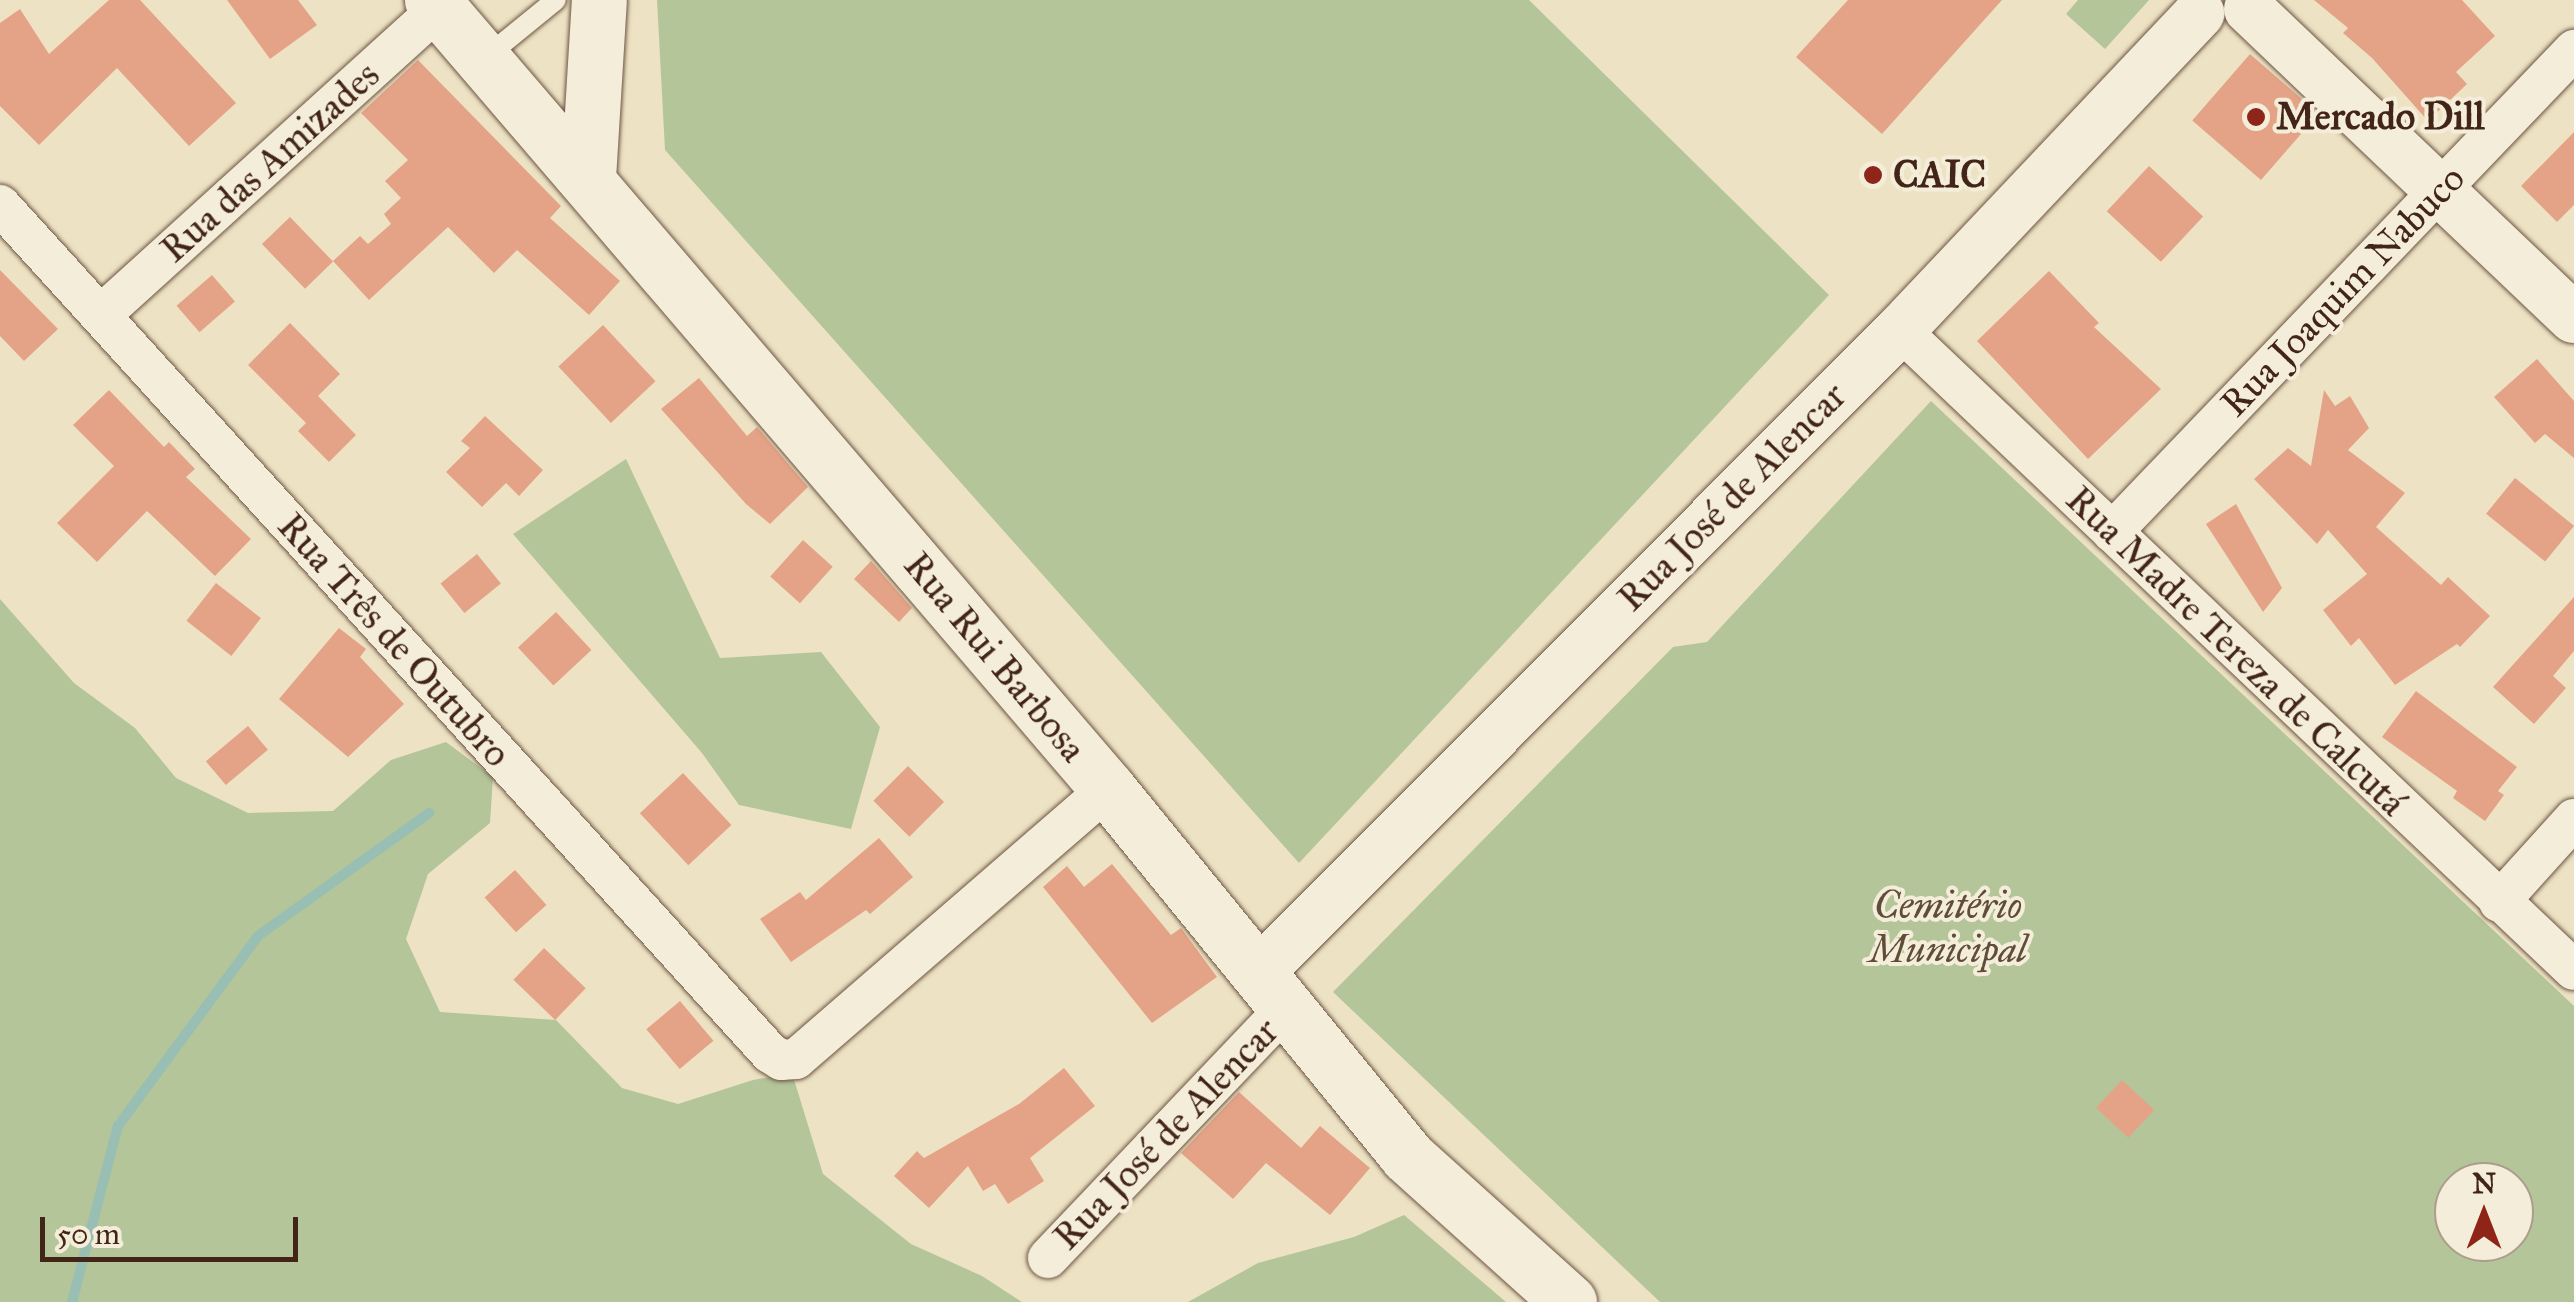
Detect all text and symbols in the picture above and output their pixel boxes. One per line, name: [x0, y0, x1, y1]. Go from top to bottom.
street label: Rua das Amizades: [151, 52, 389, 272]
place label: Mercado Dill: [2276, 94, 2484, 140]
marker: Mercado Dill: [2245, 106, 2267, 128]
place label: CAIC: [1893, 152, 1986, 198]
street label: Rua Joaquim Nabuco: [2212, 156, 2474, 426]
marker: CAIC: [1862, 164, 1884, 186]
street label: Rua José de Alencar: [1608, 373, 1856, 621]
street label: Rua Madre Tereza de Calcutá: [2057, 477, 2415, 825]
street label: Rua Três de Outubro: [268, 504, 520, 776]
street label: Rua Rui Barbosa: [894, 543, 1096, 771]
park label: Cemitério Municipal: [1869, 883, 2027, 972]
street label: Rua José de Alencar: [1044, 1009, 1288, 1259]
north arrow: [2434, 1162, 2534, 1262]
text: N: [2472, 1166, 2496, 1201]
scale bar: [45, 1197, 302, 1259]
text: 50 m: [57, 1216, 120, 1252]

